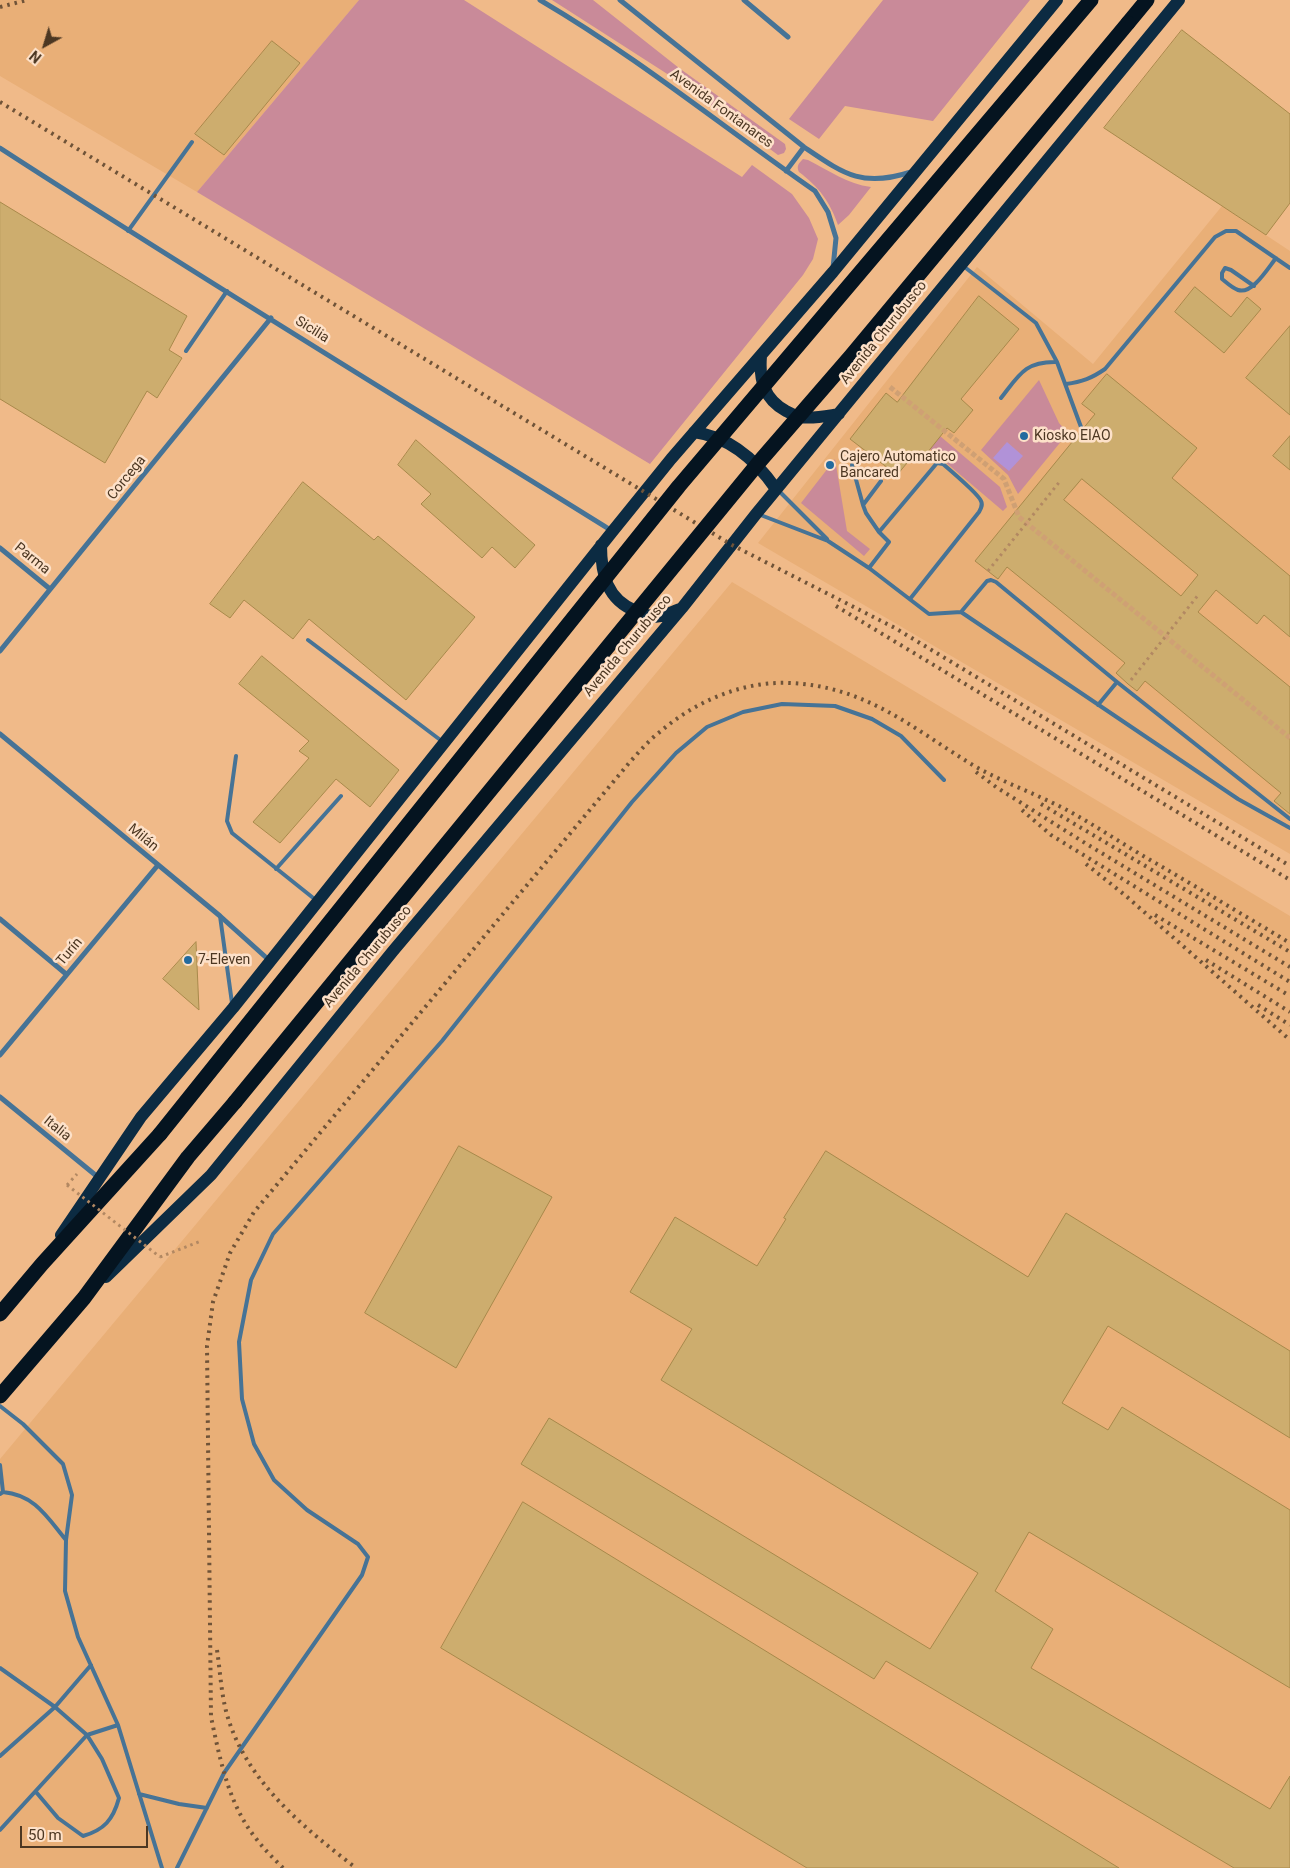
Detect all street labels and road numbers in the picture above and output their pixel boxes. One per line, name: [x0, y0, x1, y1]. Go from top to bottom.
street label: Avenida Fontanares: [666, 66, 776, 152]
street label: Avenida Churubusco: [837, 278, 931, 388]
street label: Sicilia: [292, 313, 332, 347]
street label: Corcega: [104, 453, 150, 503]
street label: Parma: [11, 540, 53, 578]
street label: Avenida Churubusco: [580, 592, 676, 700]
street label: Milán: [124, 821, 162, 855]
street label: Avenida Churubusco: [320, 903, 416, 1011]
street label: Turín: [53, 935, 87, 969]
street label: Italia: [40, 1113, 74, 1145]

